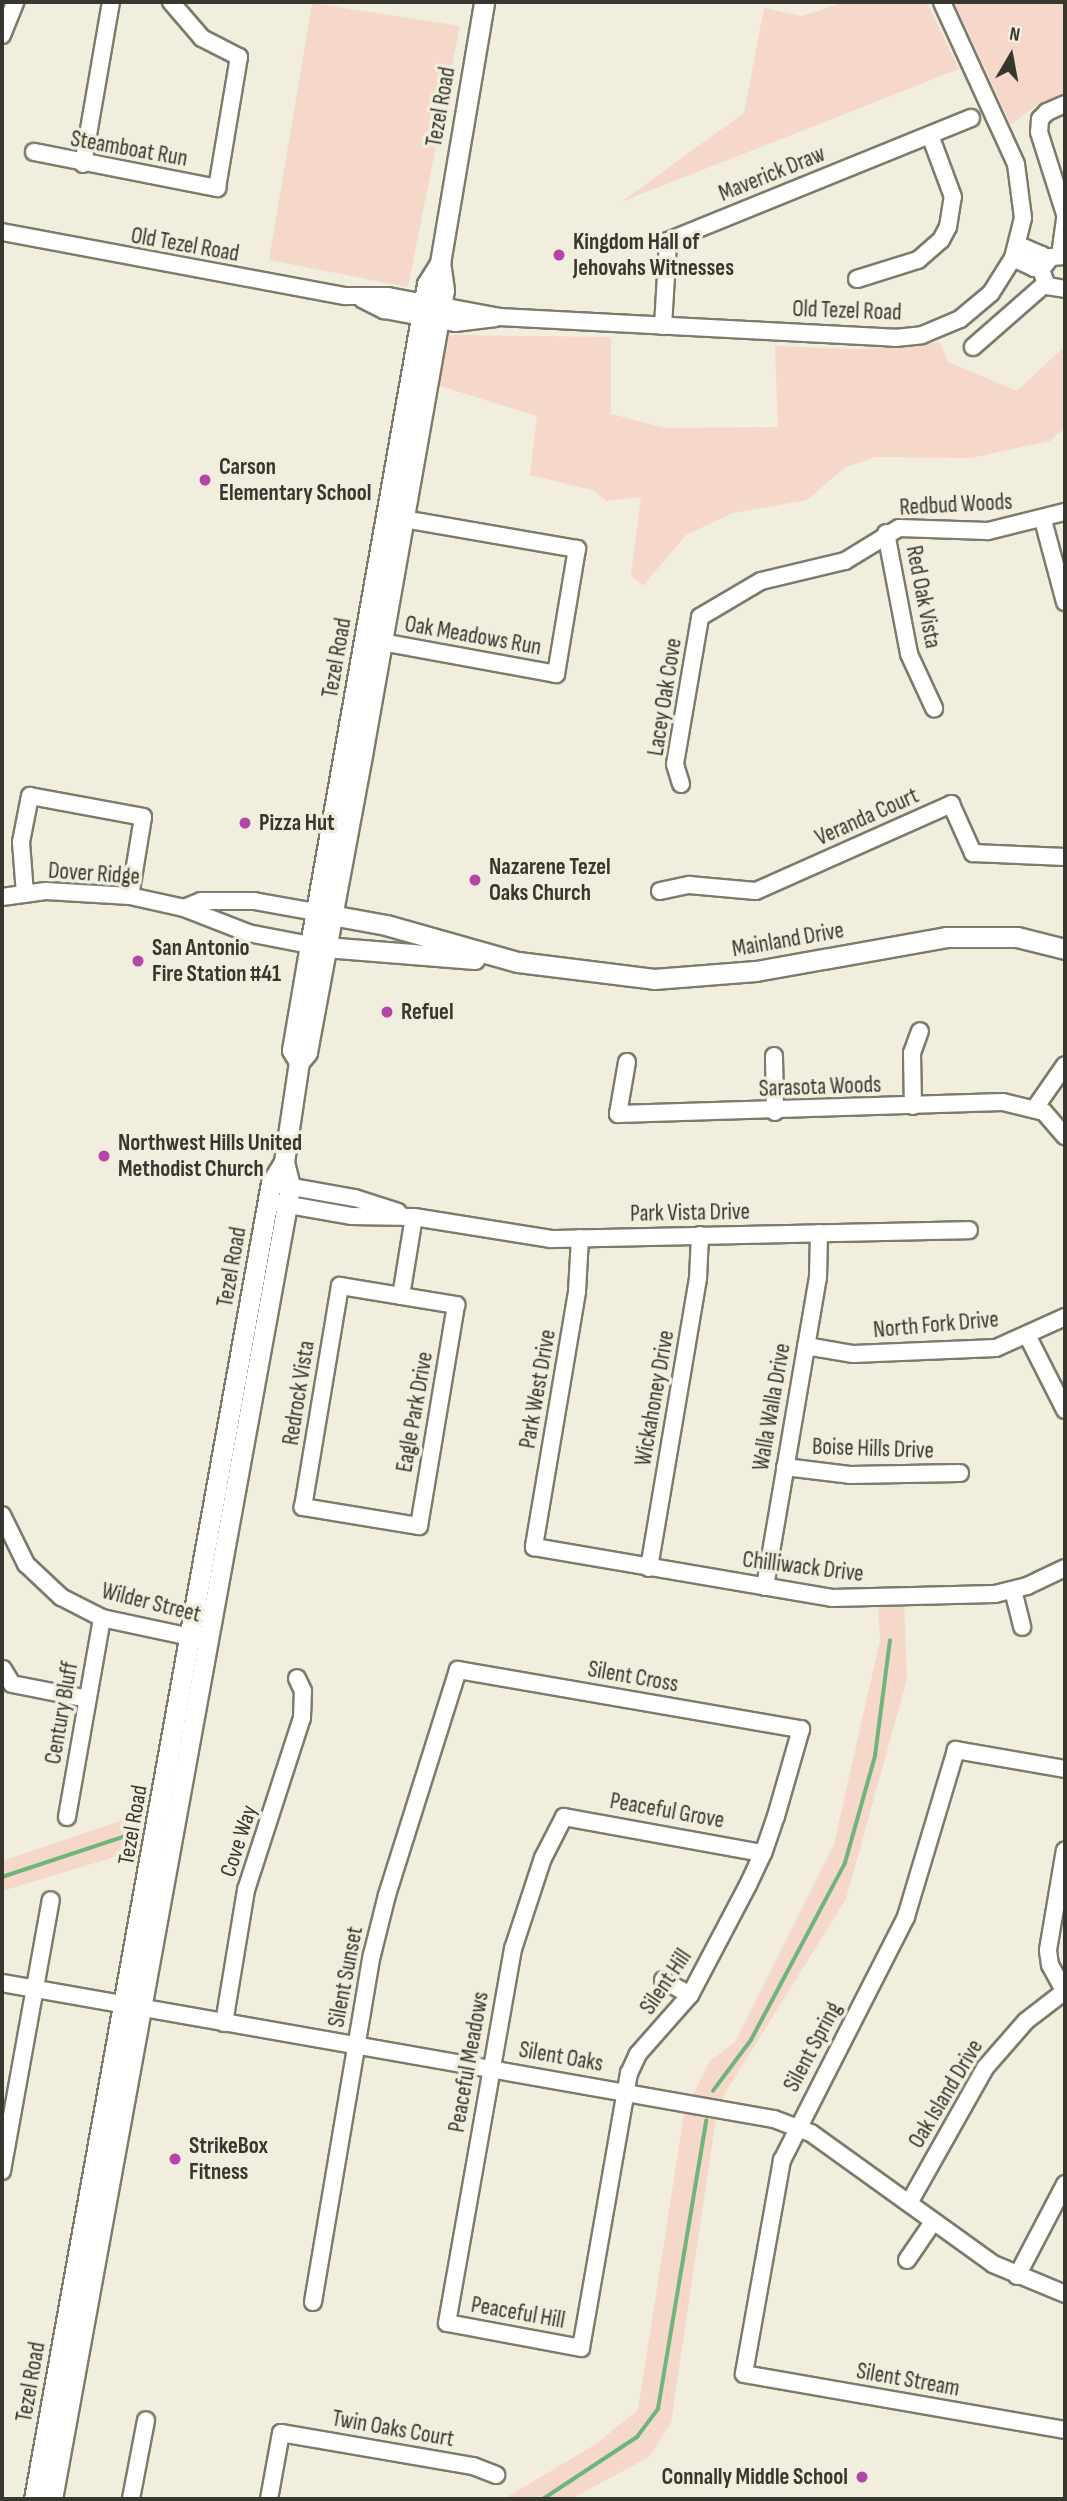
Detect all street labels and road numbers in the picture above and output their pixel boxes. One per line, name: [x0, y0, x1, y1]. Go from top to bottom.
street label: Tezel Road: [420, 65, 462, 149]
street label: Steamboat Run: [68, 125, 190, 173]
street label: Maverick Draw: [715, 140, 829, 208]
street label: Old Tezel Road: [129, 222, 241, 268]
street label: Old Tezel Road: [792, 295, 902, 327]
street label: Redbud Woods: [899, 488, 1013, 522]
street label: Red Oak Vista: [900, 543, 946, 651]
street label: Oak Meadows Run: [403, 610, 543, 662]
street label: Tezel Road: [316, 616, 358, 700]
street label: Lacey Oak Cove: [642, 636, 688, 758]
street label: Veranda Court: [811, 782, 923, 852]
street label: Dover Ridge: [47, 857, 141, 891]
street label: Mainland Drive: [730, 917, 846, 963]
street label: Sarasota Woods: [758, 1071, 882, 1103]
street label: Park Vista Drive: [630, 1198, 750, 1228]
street label: Tezel Road: [211, 1225, 253, 1309]
street label: North Fork Drive: [872, 1306, 1000, 1344]
street label: Park West Drive: [514, 1327, 562, 1451]
street label: Wickahoney Drive: [630, 1328, 680, 1468]
street label: Redrock Vista: [277, 1339, 321, 1447]
street label: Walla Walla Drive: [747, 1341, 797, 1473]
street label: Eagle Park Drive: [391, 1350, 439, 1474]
street label: Boise Hills Drive: [812, 1433, 934, 1465]
street label: Chilliwack Drive: [741, 1546, 865, 1588]
street label: Wilder Street: [99, 1577, 203, 1629]
street label: Silent Cross: [586, 1655, 680, 1699]
street label: Century Bluff: [39, 1660, 85, 1766]
street label: Tezel Road: [112, 1783, 154, 1867]
street label: Peaceful Grove: [608, 1787, 726, 1835]
street label: Cove Way: [214, 1802, 264, 1880]
street label: Silent Sunset: [323, 1924, 369, 2030]
street label: Silent Hill: [634, 1944, 698, 2020]
street label: Peaceful Meadows: [443, 1990, 495, 2134]
street label: Silent Spring: [778, 1997, 848, 2097]
street label: Oak Island Drive: [903, 2035, 989, 2153]
street label: Silent Oaks: [517, 2036, 605, 2078]
street label: Peaceful Hill: [469, 2291, 567, 2335]
street label: Tezel Road: [10, 2340, 52, 2424]
street label: Silent Stream: [854, 2357, 962, 2403]
street label: Twin Oaks Court: [330, 2405, 456, 2453]

